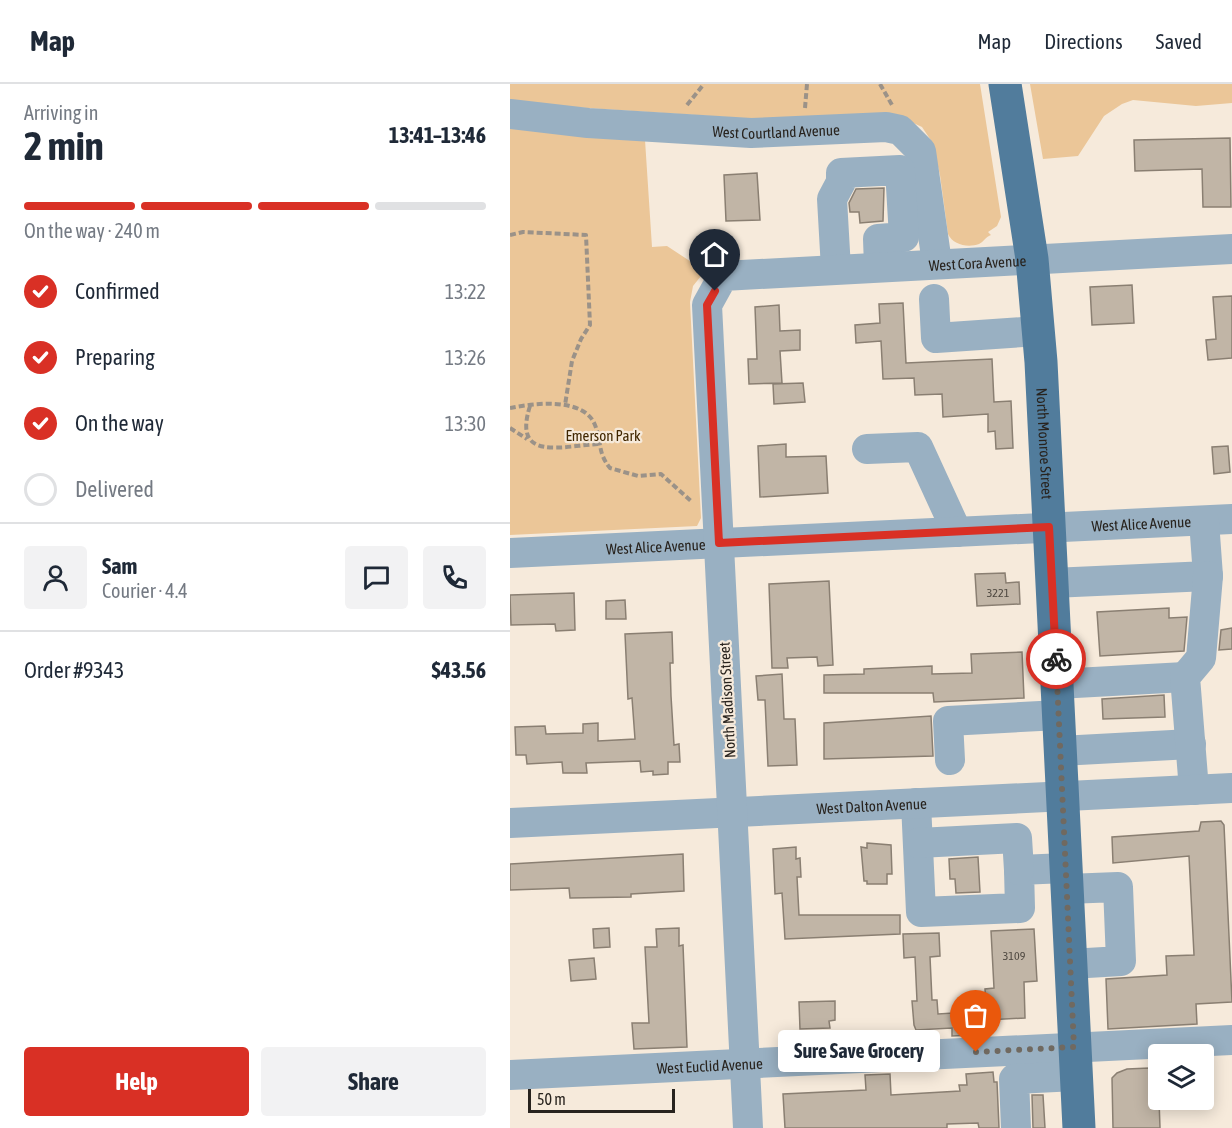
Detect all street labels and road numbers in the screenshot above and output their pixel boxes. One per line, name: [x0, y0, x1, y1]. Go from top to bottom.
street label: West Courtland Avenue: [712, 121, 840, 142]
street label: West Cora Avenue: [928, 251, 1027, 274]
street label: North Monroe Street: [1034, 387, 1056, 500]
street label: West Alice Avenue: [1091, 512, 1192, 534]
street label: West Alice Avenue: [606, 535, 706, 557]
street label: North Madison Street: [715, 642, 739, 758]
street label: West Dalton Avenue: [816, 794, 927, 817]
street label: West Euclid Avenue: [656, 1054, 763, 1076]

